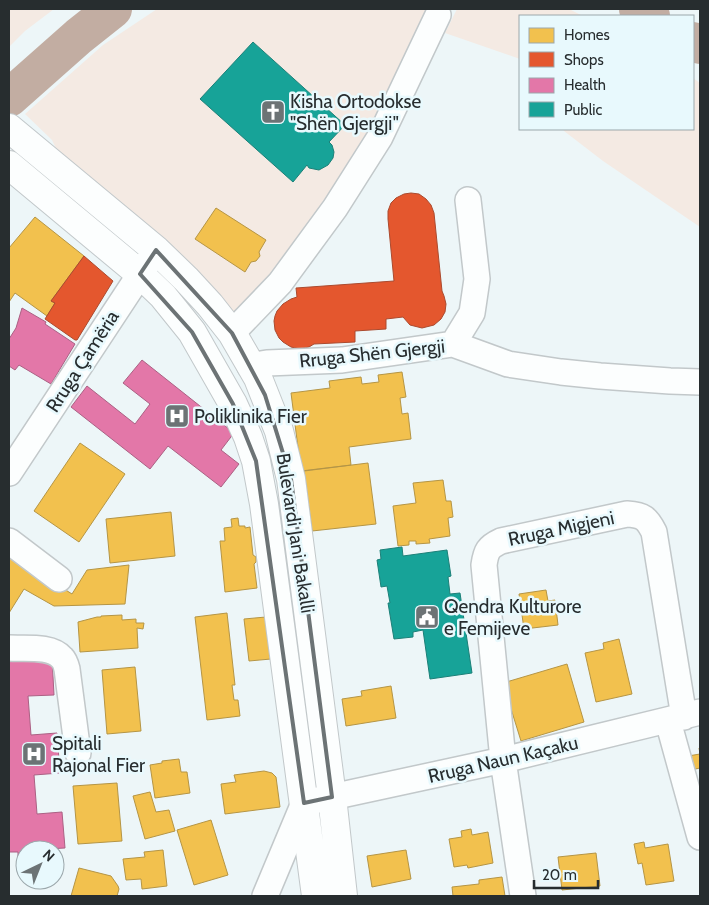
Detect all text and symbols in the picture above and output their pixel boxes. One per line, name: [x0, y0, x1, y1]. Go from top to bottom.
legend: [519, 15, 694, 130]
text: Homes: [564, 26, 610, 44]
text: Shops: [564, 51, 604, 69]
text: Health: [564, 76, 606, 94]
place label: Kisha Ortodokse "Shën Gjergji": [290, 90, 421, 135]
church icon: Kisha Ortodokse "Shën Gjergji": [260, 99, 286, 125]
text: Public: [564, 101, 602, 119]
street label: Rruga Çamëria: [41, 306, 124, 416]
street label: Rruga Shën Gjergji: [298, 334, 446, 373]
hospital icon: Poliklinika Fier: [164, 403, 190, 429]
place label: Poliklinika Fier: [194, 405, 307, 428]
street label: Bulevardi Jani Bakalli: [271, 451, 320, 615]
street label: Rruga Migjeni: [506, 506, 616, 551]
place label: Qendra Kulturore e Femijeve: [444, 595, 582, 640]
public building icon: Qendra Kulturore e Femijeve: [414, 604, 440, 630]
street label: Rruga Naun Kaçaku: [426, 731, 580, 788]
place label: Spitali Rajonal Fier: [52, 732, 145, 777]
hospital icon: Spitali Rajonal Fier: [21, 741, 47, 767]
north arrow: [15, 840, 65, 890]
text: N: [39, 846, 59, 865]
scale bar: [534, 858, 598, 890]
text: 20 m: [542, 866, 577, 884]

